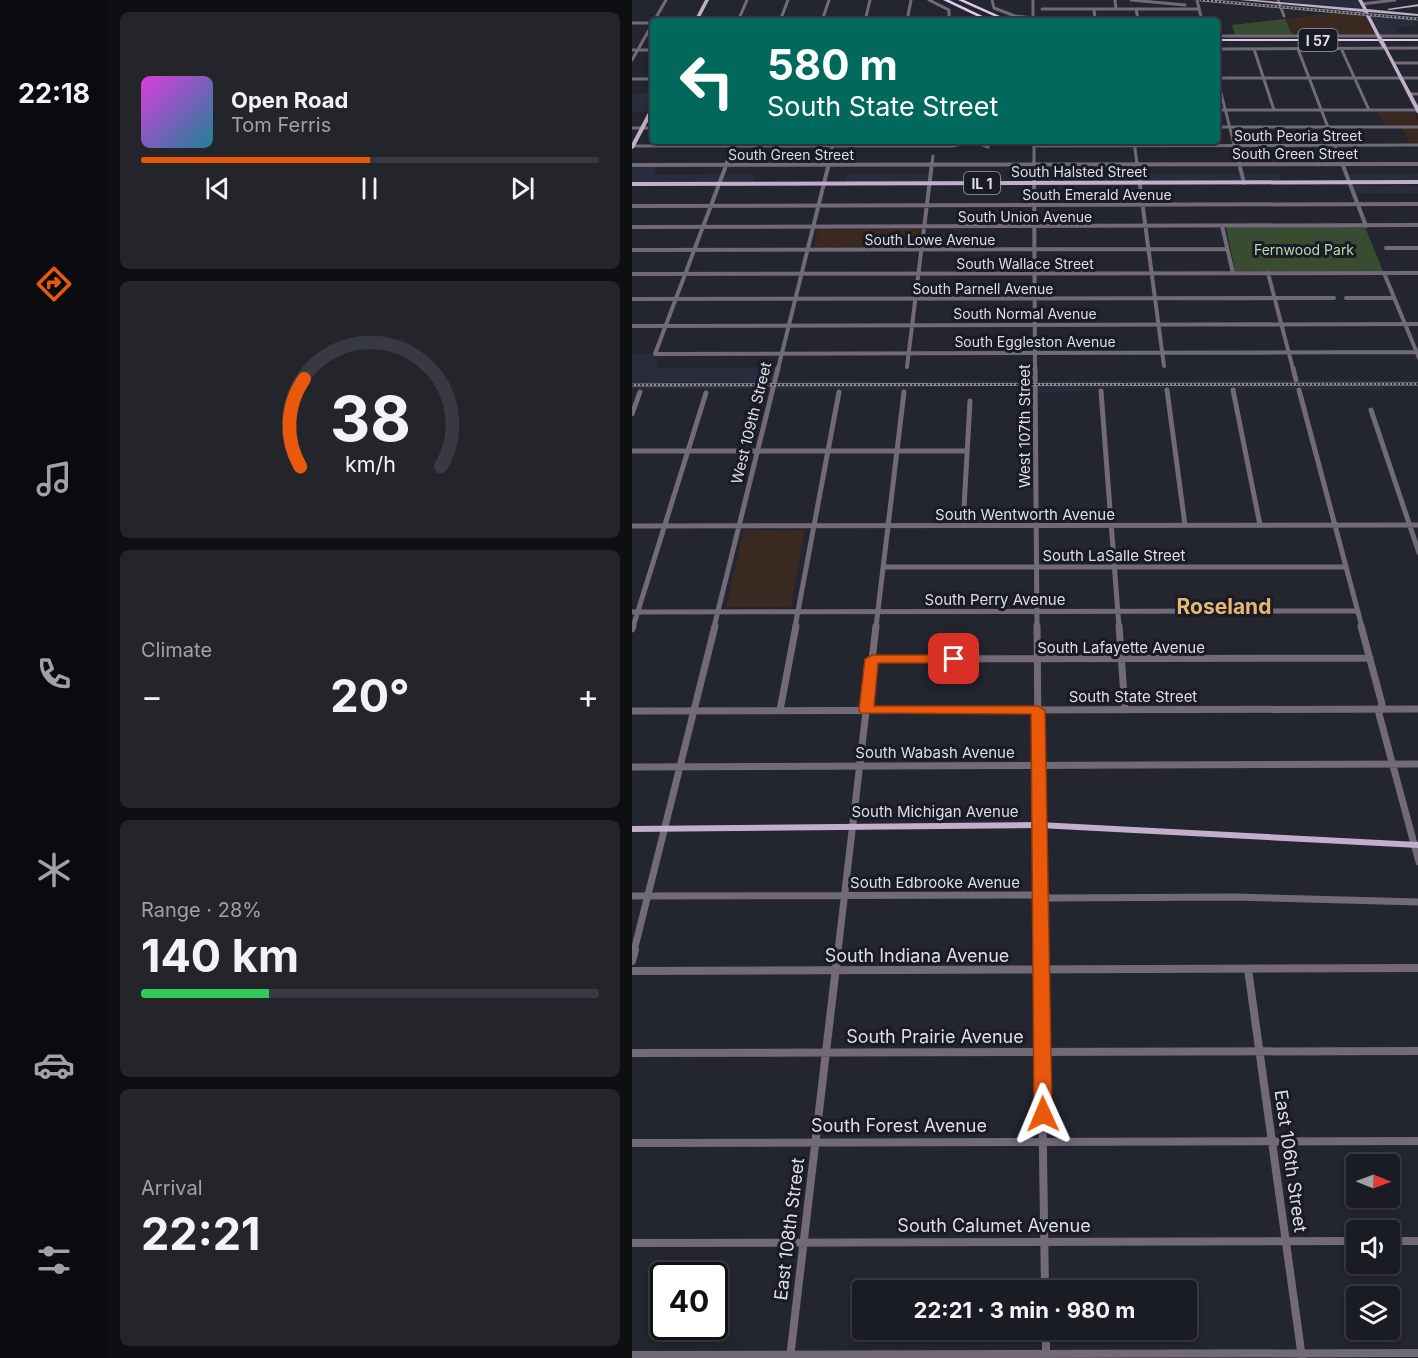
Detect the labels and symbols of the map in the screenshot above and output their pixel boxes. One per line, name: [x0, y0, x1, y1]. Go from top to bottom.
road number: I 57: [1298, 29, 1338, 51]
street label: South Peoria Street: [1234, 127, 1362, 144]
street label: South Green Street: [1232, 145, 1358, 162]
street label: South Green Street: [728, 146, 854, 163]
street label: South Halsted Street: [1011, 163, 1147, 180]
road number: IL 1: [964, 172, 1000, 194]
street label: South Emerald Avenue: [1022, 186, 1172, 203]
street label: South Union Avenue: [958, 208, 1092, 225]
street label: South Lowe Avenue: [865, 231, 996, 248]
park label: Fernwood Park: [1254, 241, 1354, 258]
street label: South Wallace Street: [956, 255, 1094, 272]
street label: South Parnell Avenue: [912, 280, 1054, 297]
street label: South Normal Avenue: [953, 305, 1097, 322]
street label: South Eggleston Avenue: [954, 333, 1116, 350]
street label: West 109th Street: [727, 360, 775, 486]
street label: West 107th Street: [1015, 364, 1034, 488]
street label: South Wentworth Avenue: [935, 505, 1115, 524]
street label: South LaSalle Street: [1043, 546, 1186, 565]
street label: South Perry Avenue: [925, 590, 1065, 609]
district label: Roseland: [1177, 594, 1271, 619]
pin: [928, 633, 979, 684]
street label: South Lafayette Avenue: [1037, 638, 1205, 657]
street label: South State Street: [1069, 687, 1197, 706]
street label: South Wabash Avenue: [855, 743, 1015, 762]
street label: South Michigan Avenue: [851, 802, 1019, 821]
street label: South Edbrooke Avenue: [850, 873, 1020, 892]
street label: South Indiana Avenue: [825, 945, 1009, 966]
street label: South Prairie Avenue: [846, 1026, 1024, 1047]
position arrow: [1011, 1082, 1075, 1146]
street label: East 106th Street: [1271, 1088, 1311, 1234]
street label: South Forest Avenue: [811, 1115, 987, 1136]
north arrow: [1346, 1154, 1400, 1208]
street label: East 108th Street: [770, 1156, 808, 1302]
street label: South Calumet Avenue: [897, 1215, 1091, 1236]
speed limit sign: 40: [650, 1262, 728, 1340]

